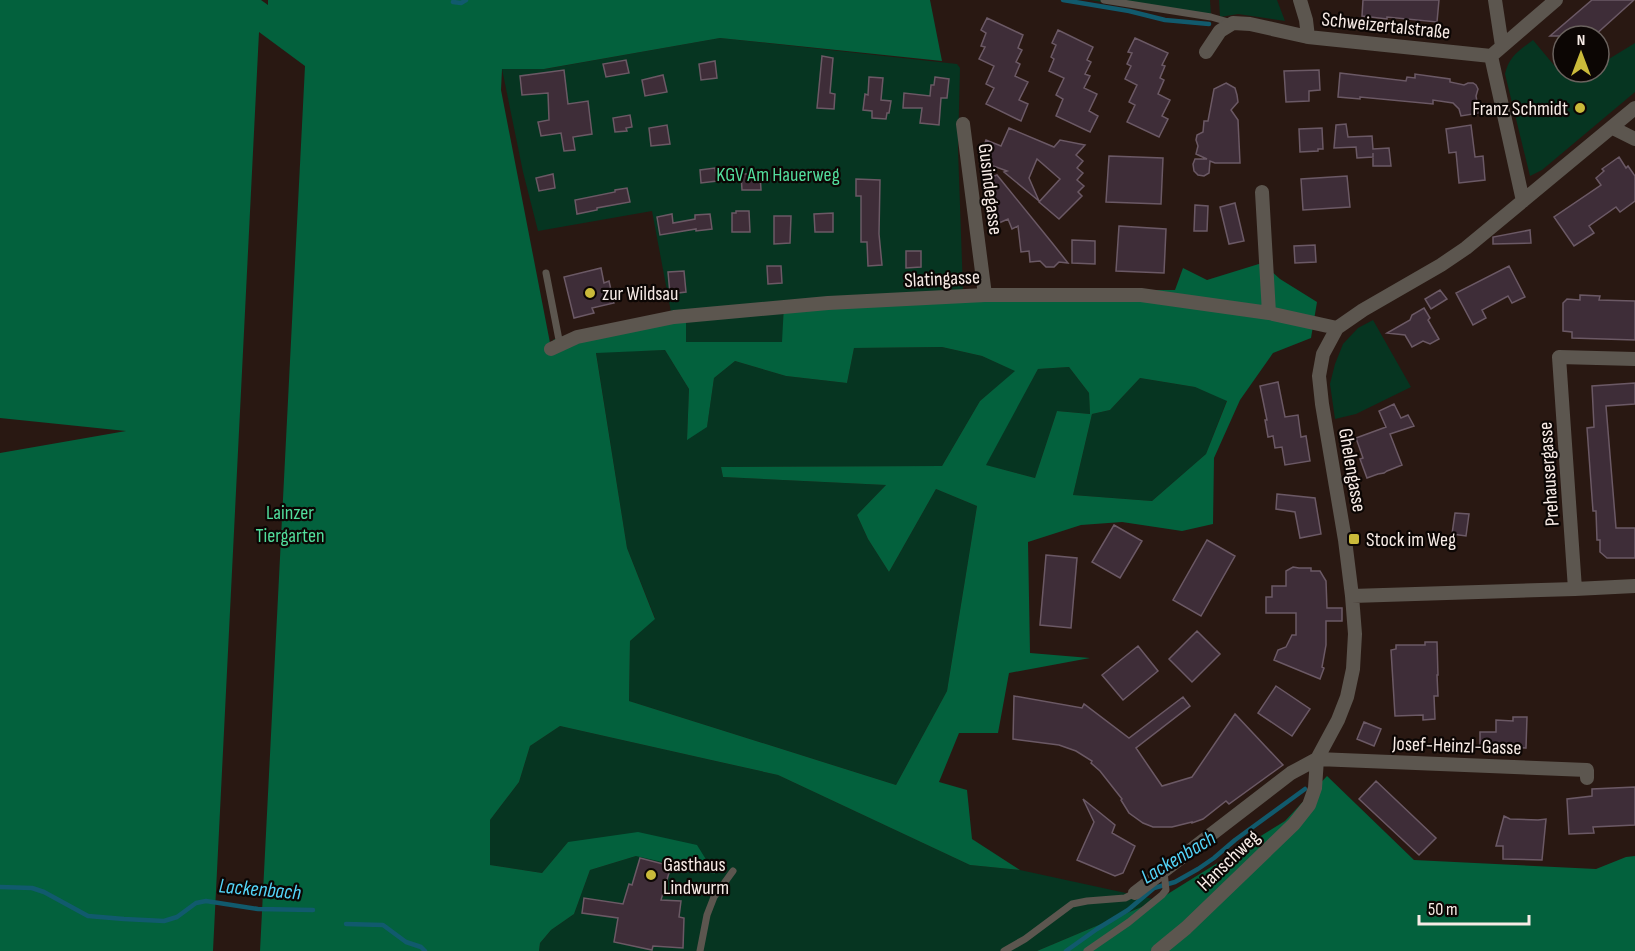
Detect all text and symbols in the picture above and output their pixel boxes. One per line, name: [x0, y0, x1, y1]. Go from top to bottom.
street label: Schweizertalstraße: [1320, 7, 1451, 45]
north arrow: [1551, 24, 1611, 84]
text: N: [1577, 31, 1585, 50]
place label: Franz Schmidt: [1472, 97, 1568, 121]
marker: Franz Schmidt: [1573, 101, 1587, 115]
street label: Gusindegasse: [973, 142, 1008, 236]
park label: KGV Am Hauerweg: [716, 163, 840, 187]
street label: Slatingasse: [903, 265, 981, 293]
place label: zur Wildsau: [602, 282, 678, 306]
marker: zur Wildsau: [583, 286, 597, 300]
street label: Prehausergasse: [1533, 421, 1565, 527]
street label: Ghelengasse: [1333, 426, 1371, 514]
park label: Lainzer Tiergarten: [255, 501, 325, 548]
place label: Stock im Weg: [1366, 528, 1456, 552]
marker: Stock im Weg: [1347, 532, 1361, 546]
street label: Josef-Heinzl-Gasse: [1391, 732, 1522, 760]
water label: Lackenbach: [1136, 825, 1220, 889]
street label: Hanschweg: [1193, 825, 1265, 896]
place label: Gasthaus Lindwurm: [663, 853, 729, 900]
marker: Gasthaus Lindwurm: [644, 868, 658, 882]
water label: Lackenbach: [218, 873, 302, 906]
scale bar: [1419, 888, 1528, 926]
text: 50 m: [1428, 899, 1458, 920]

